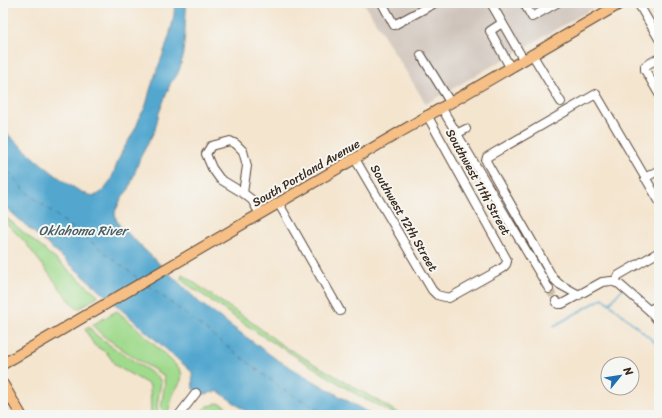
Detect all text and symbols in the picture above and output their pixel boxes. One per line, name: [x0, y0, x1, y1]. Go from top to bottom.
street label: Southwest 11th Street: [439, 124, 517, 240]
street label: South Portland Avenue: [248, 133, 364, 213]
street label: Southwest 12th Street: [364, 160, 444, 276]
water label: Oklahoma River: [39, 219, 130, 242]
north arrow: [600, 356, 640, 396]
text: N: [618, 362, 639, 380]

